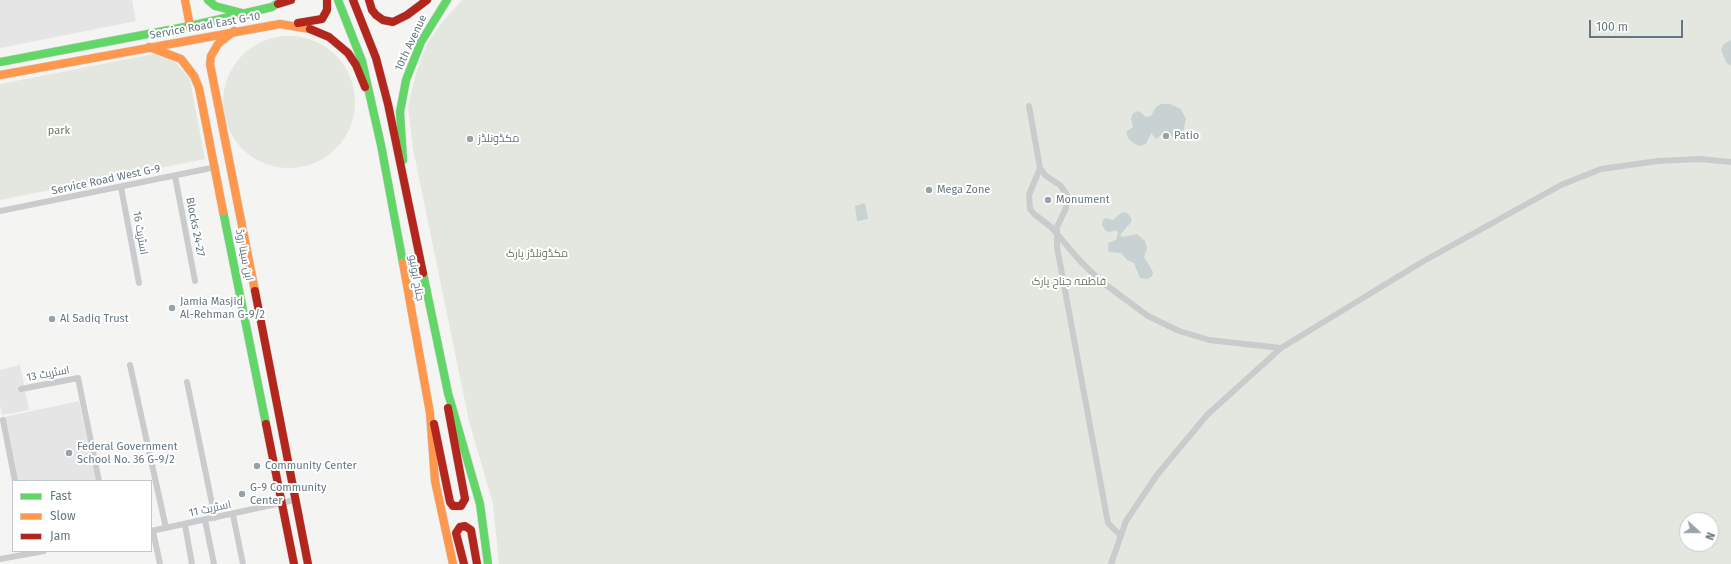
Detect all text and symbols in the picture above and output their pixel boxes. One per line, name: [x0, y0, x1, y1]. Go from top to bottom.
street label: Service Road East G-10: [149, 10, 261, 42]
scale bar: [1591, 12, 1685, 38]
street label: 10th Avenue: [392, 13, 430, 73]
text: 100 m: [1596, 20, 1628, 34]
park label: park: [48, 124, 70, 138]
place label: Patio: [1174, 129, 1199, 143]
marker: Patio: [1161, 131, 1171, 141]
place label: مکڈونلڈز: [478, 132, 519, 146]
marker: مکڈونلڈز: [465, 134, 475, 144]
street label: Service Road West G-9: [50, 162, 162, 198]
place label: Mega Zone: [937, 183, 990, 197]
marker: Mega Zone: [924, 185, 934, 195]
place label: Monument: [1056, 193, 1110, 207]
marker: Monument: [1043, 195, 1053, 205]
street label: Blocks 24-27: [183, 196, 207, 258]
street label: اسٹریٹ 16: [130, 210, 150, 256]
street label: ابن سینا روڈ: [233, 228, 255, 282]
park label: مکڈونلڈز پارک: [506, 247, 568, 261]
street label: جناح ایونیو: [405, 254, 427, 302]
park label: فاطمہ جناح پارک: [1032, 275, 1106, 289]
place label: Jamia Masjid Al-Rehman G-9/2: [180, 295, 265, 321]
marker: Jamia Masjid Al-Rehman G-9/2: [167, 303, 177, 313]
place label: Al Sadiq Trust: [60, 312, 129, 326]
marker: Al Sadiq Trust: [47, 314, 57, 324]
street label: اسٹریٹ 13: [25, 363, 71, 385]
place label: Federal Government School No. 36 G-9/2: [77, 440, 178, 466]
marker: Federal Government School No. 36 G-9/2: [64, 448, 74, 458]
place label: Community Center: [265, 459, 357, 473]
marker: Community Center: [252, 461, 262, 471]
legend: [12, 480, 152, 552]
place label: G-9 Community Center: [250, 481, 326, 507]
text: Fast: [50, 489, 72, 503]
marker: G-9 Community Center: [237, 489, 247, 499]
street label: اسٹریٹ 11: [188, 498, 232, 520]
text: Slow: [50, 509, 76, 523]
north arrow: [1679, 512, 1719, 552]
text: Jam: [50, 529, 70, 543]
text: N: [1702, 530, 1717, 542]

